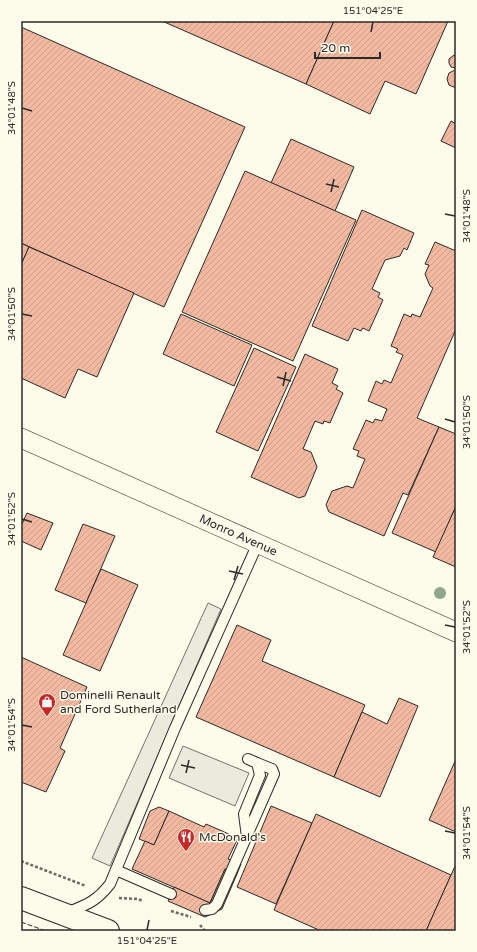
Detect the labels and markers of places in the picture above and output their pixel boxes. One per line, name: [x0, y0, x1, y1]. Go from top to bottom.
place label: Dominelli Renault and Ford Sutherland: [60, 688, 176, 716]
shop icon: Dominelli Renault and Ford Sutherland: [37, 692, 57, 717]
restaurant icon: McDonald's: [176, 827, 196, 852]
place label: McDonald's: [199, 830, 266, 844]

